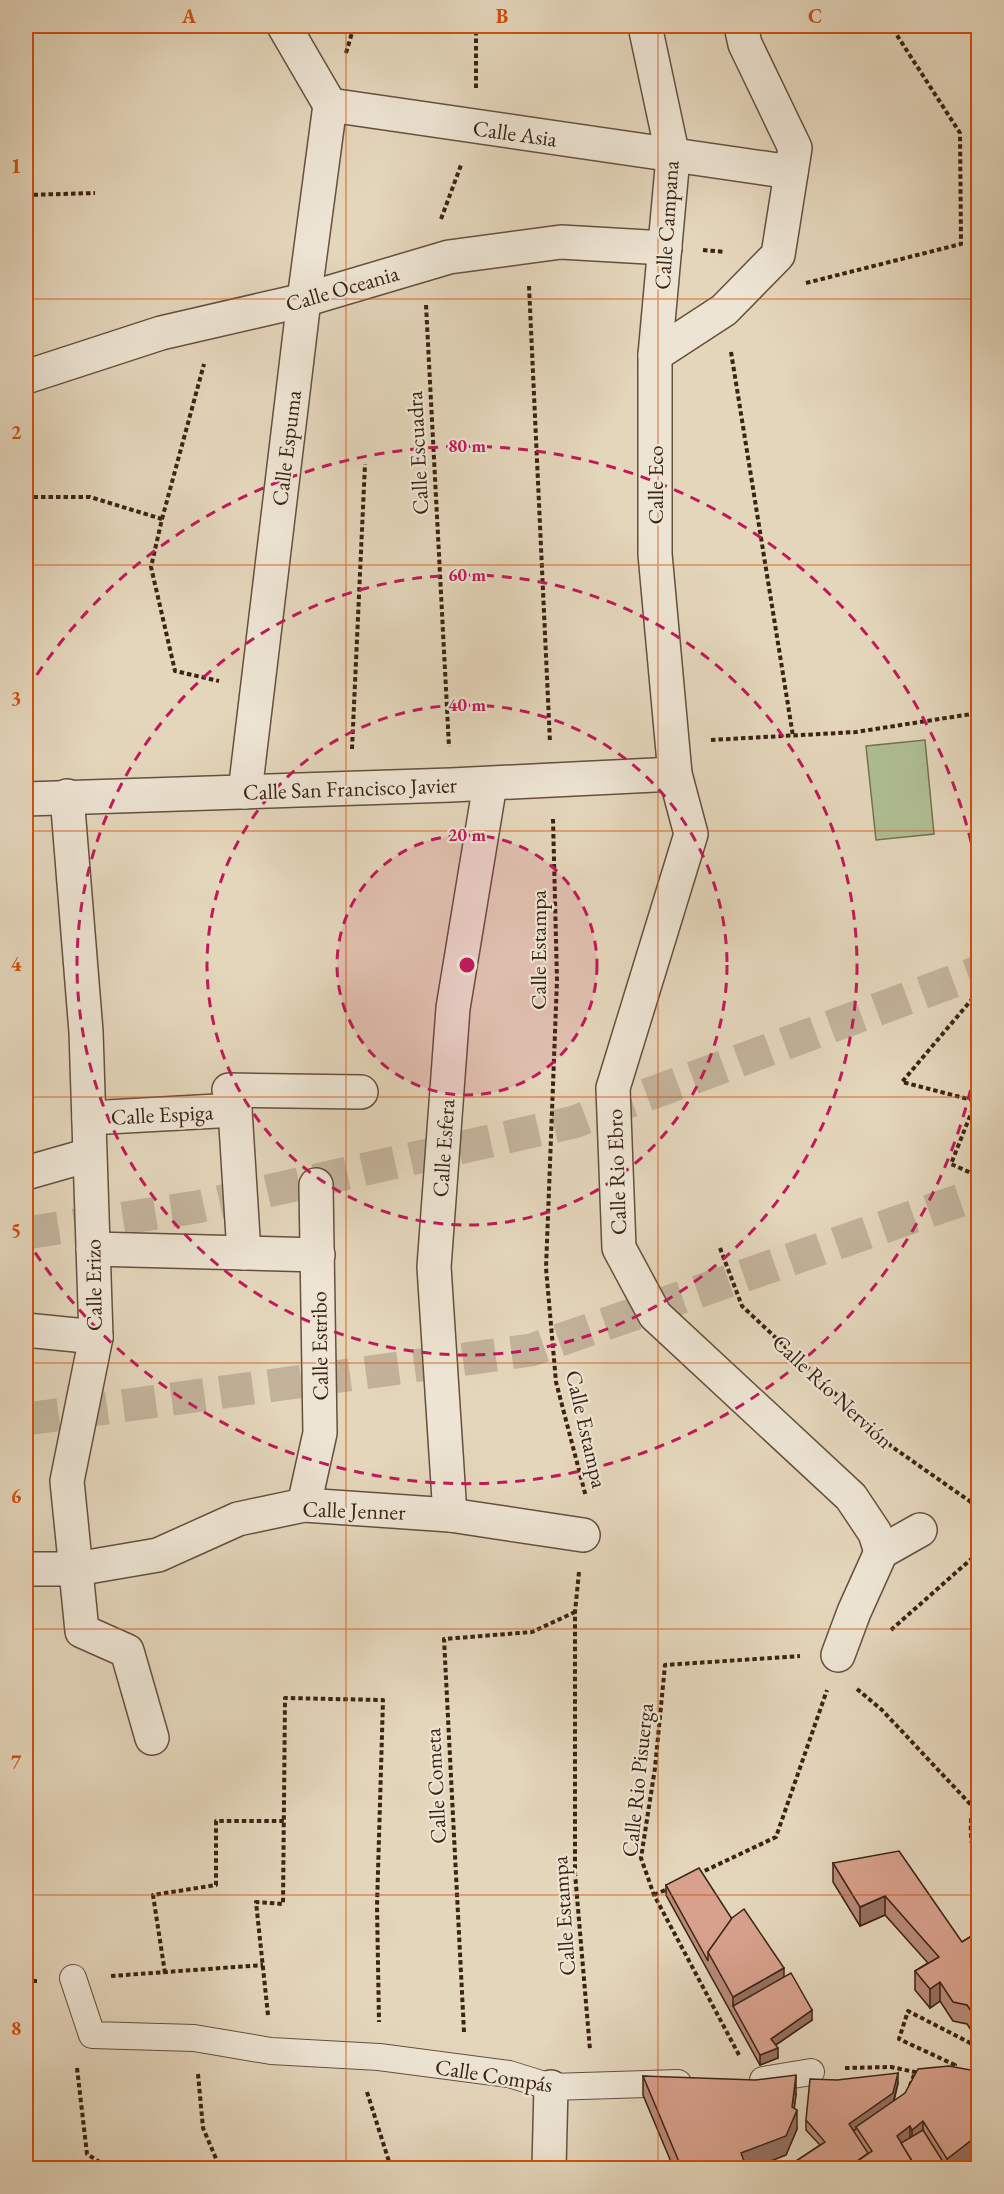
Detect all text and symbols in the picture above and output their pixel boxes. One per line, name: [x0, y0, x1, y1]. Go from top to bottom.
text: A: [181, 3, 197, 29]
text: B: [496, 3, 508, 29]
text: C: [808, 3, 822, 29]
street label: Calle Asia: [471, 113, 559, 154]
text: 1: [11, 153, 21, 179]
street label: Calle Campana: [648, 159, 685, 291]
street label: Calle Oceania: [282, 258, 402, 318]
street label: Calle Espuma: [265, 388, 308, 508]
street label: Calle Escuadra: [400, 390, 435, 516]
text: 2: [11, 419, 22, 445]
text: 80 m: [448, 434, 486, 457]
street label: Calle Eco: [641, 445, 670, 525]
text: 60 m: [448, 563, 486, 586]
text: 3: [11, 685, 21, 711]
text: 40 m: [448, 693, 486, 716]
street label: Calle San Francisco Javier: [243, 770, 458, 807]
text: 20 m: [448, 823, 486, 846]
street label: Calle Estampa: [524, 890, 553, 1010]
text: 4: [11, 951, 22, 977]
centre of rings: [457, 955, 477, 975]
street label: Calle Espiga: [110, 1097, 214, 1132]
street label: Calle Esfera: [426, 1098, 461, 1198]
street label: Calle Rio Ebro: [600, 1108, 633, 1236]
text: 5: [11, 1217, 21, 1243]
street label: Calle Erizo: [78, 1239, 109, 1331]
street label: Calle Estribo: [304, 1291, 335, 1401]
street label: Calle Río Nervión: [766, 1328, 900, 1455]
street label: Calle Estampa: [559, 1367, 614, 1491]
text: 6: [11, 1483, 22, 1509]
street label: Calle Jenner: [302, 1494, 407, 1527]
street label: Calle Rio Pisuerga: [615, 1701, 660, 1859]
street label: Calle Cometa: [418, 1727, 453, 1845]
text: 7: [11, 1749, 22, 1775]
street label: Calle Estampa: [545, 1855, 582, 1977]
text: 8: [11, 2015, 21, 2041]
street label: Calle Compás: [433, 2052, 555, 2099]

